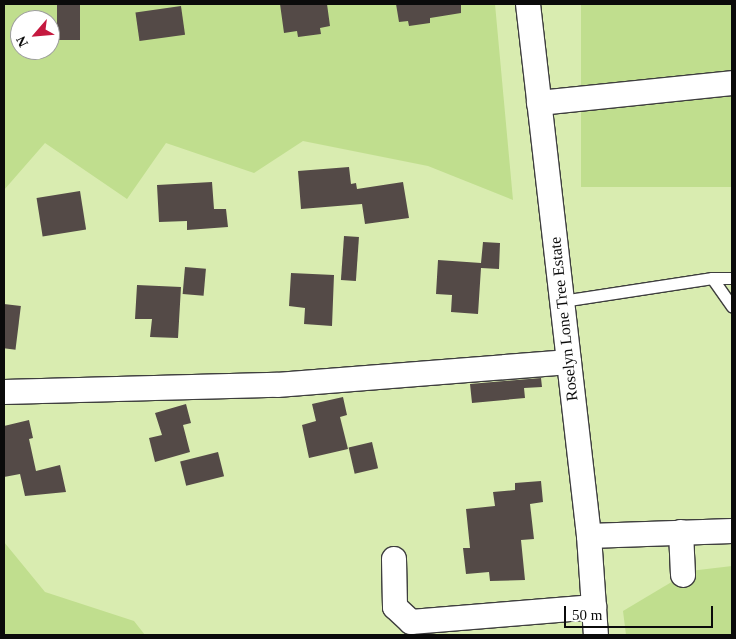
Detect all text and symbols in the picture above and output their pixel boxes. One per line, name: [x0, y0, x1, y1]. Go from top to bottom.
north arrow: [10, 10, 60, 60]
text: N: [13, 34, 31, 49]
street label: Roselyn Lone Tree Estate: [546, 236, 582, 402]
scale bar: [566, 596, 715, 628]
text: 50 m: [572, 607, 602, 623]

